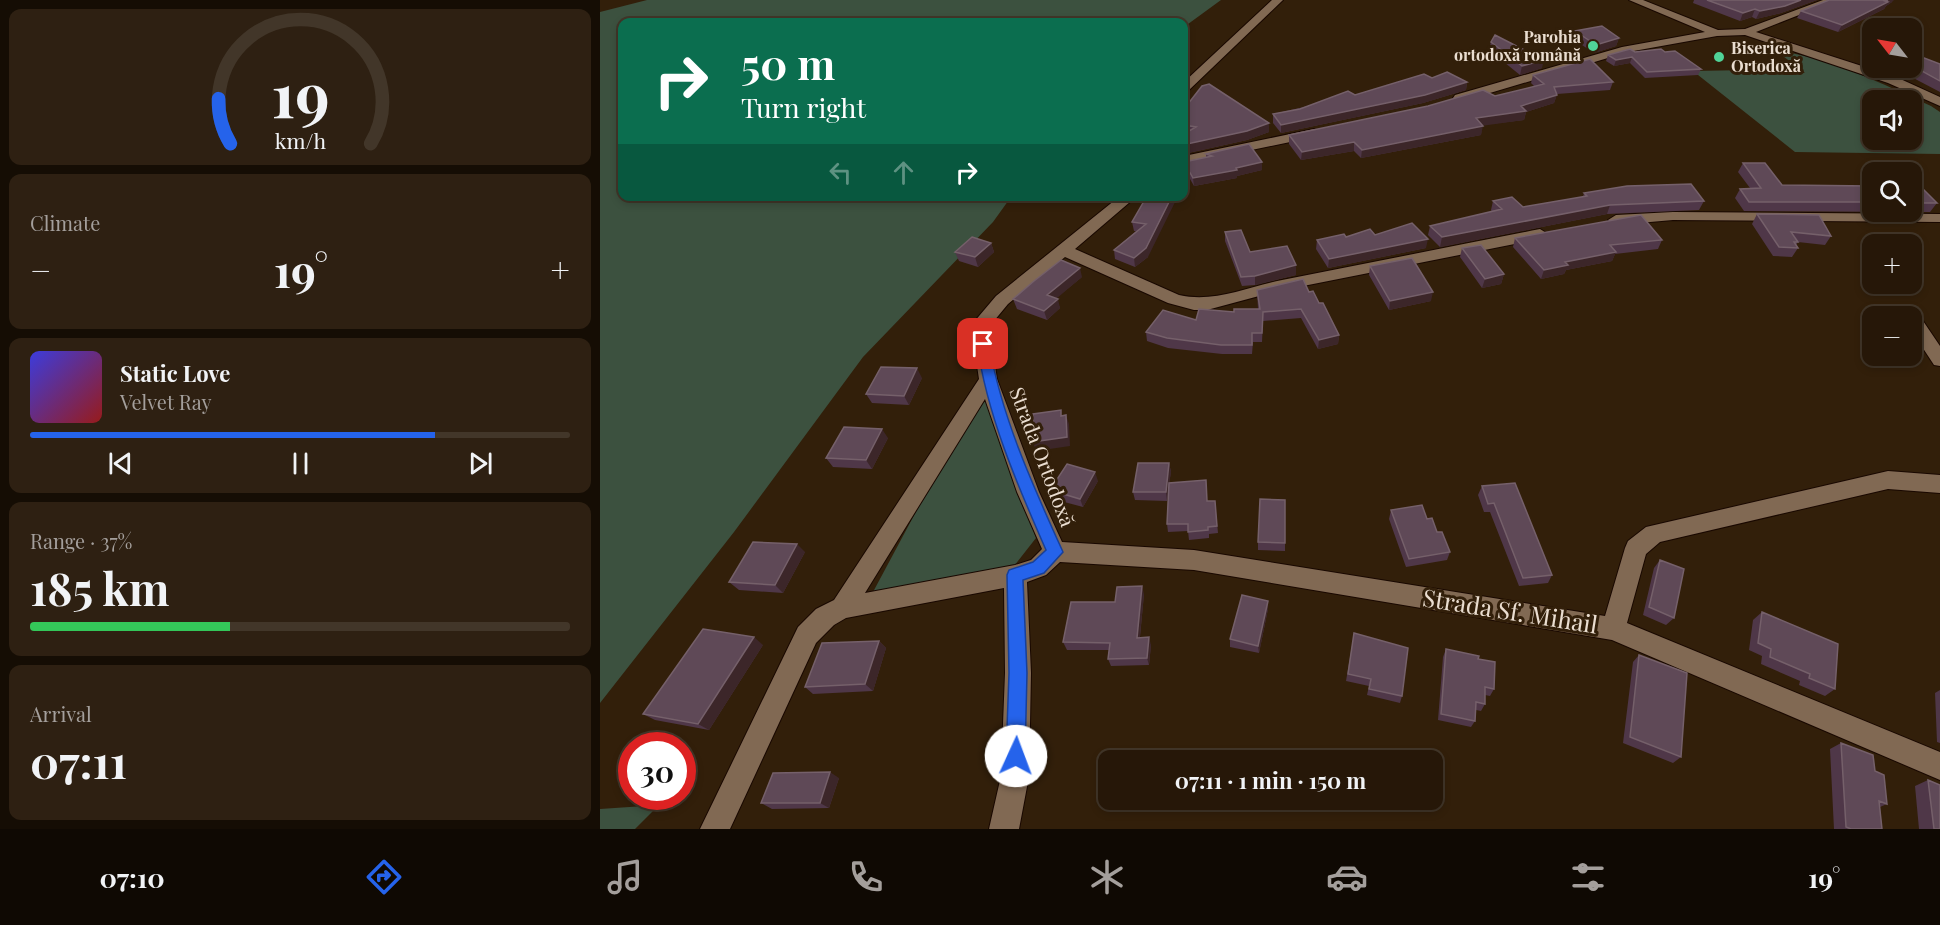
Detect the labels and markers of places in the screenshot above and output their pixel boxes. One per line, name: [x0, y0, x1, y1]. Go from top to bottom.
place label: Parohia ortodoxă română: [1454, 26, 1582, 65]
place label: Biserica Ortodoxă: [1731, 37, 1802, 76]
marker: Parohia ortodoxă română: [1586, 39, 1600, 53]
marker: Biserica Ortodoxă: [1712, 50, 1726, 64]
pin: [957, 318, 1008, 369]

